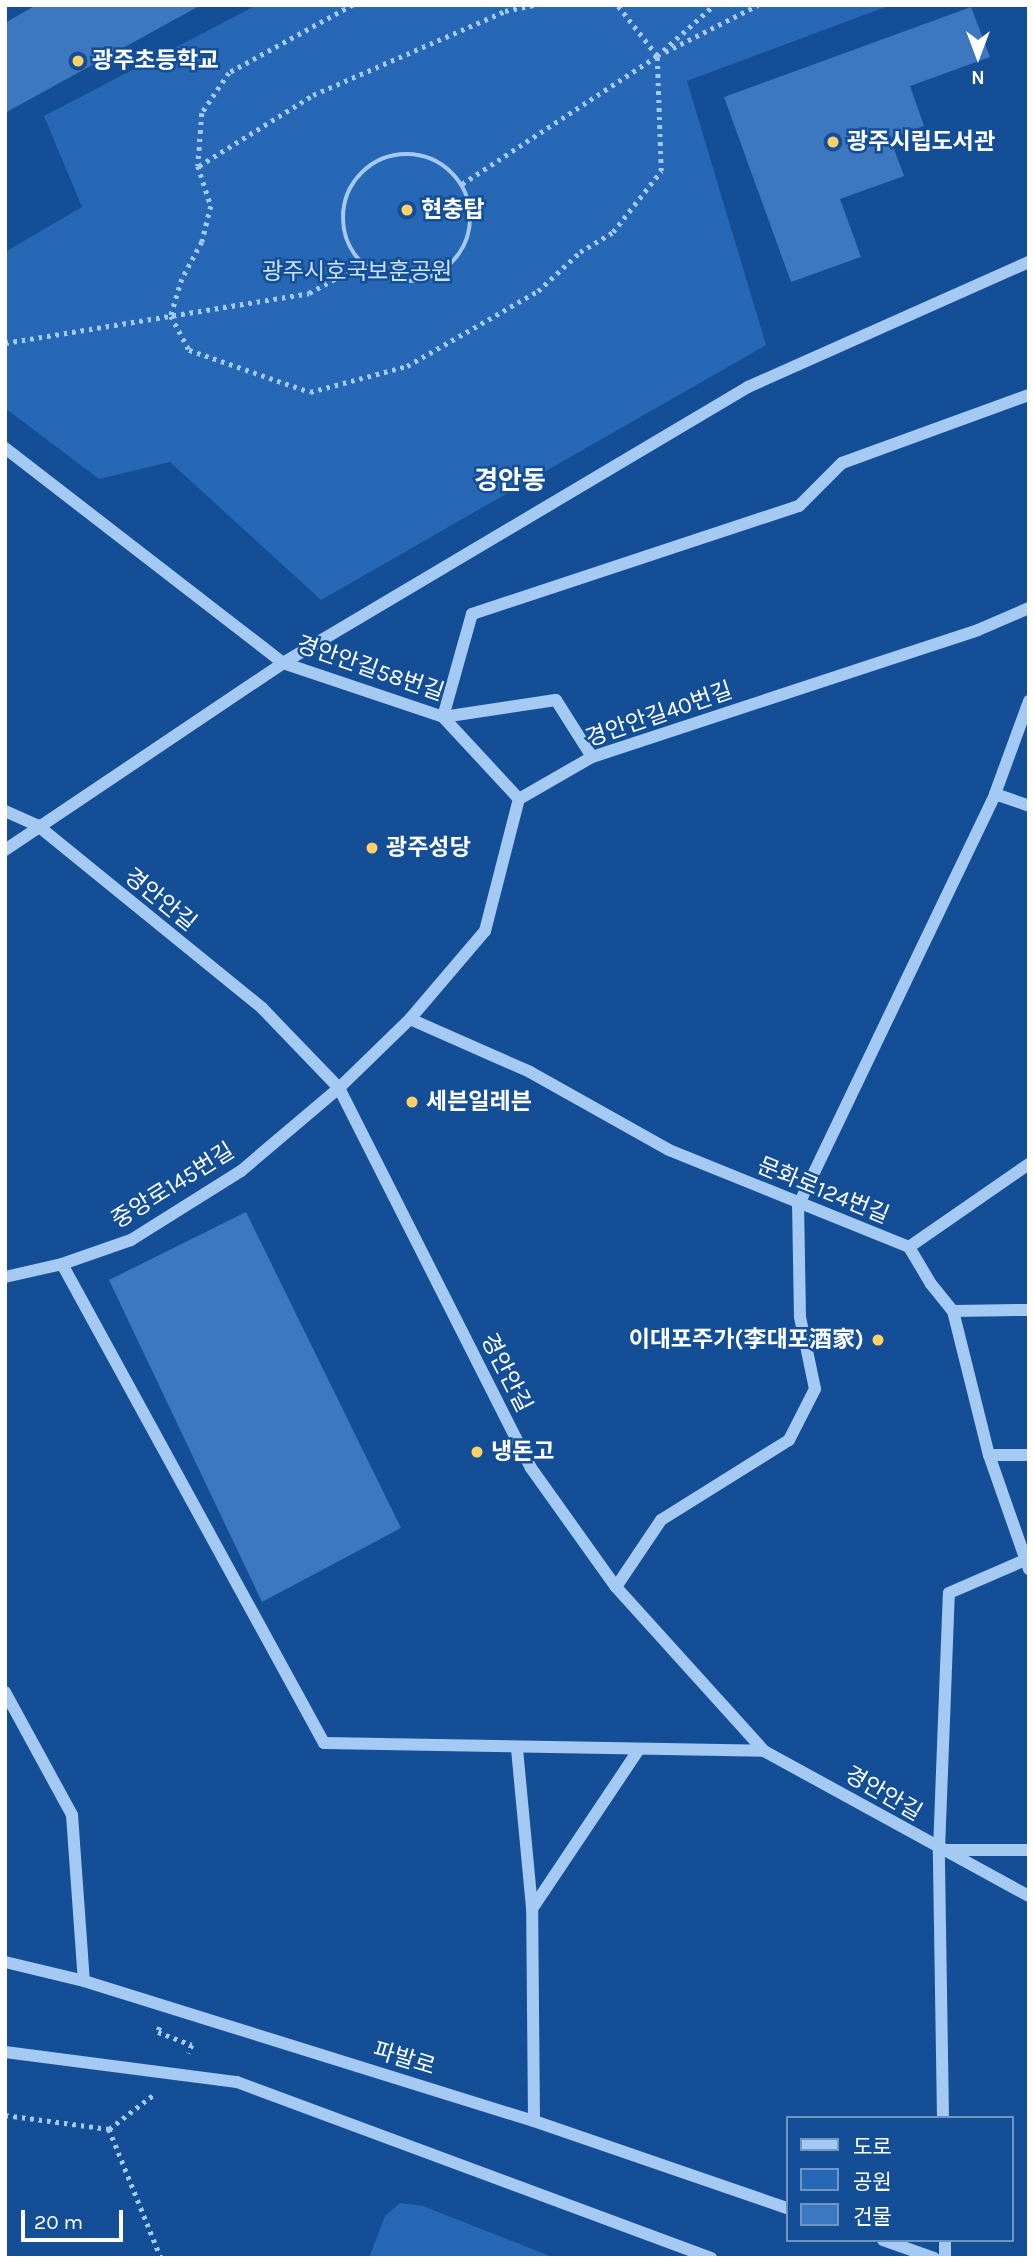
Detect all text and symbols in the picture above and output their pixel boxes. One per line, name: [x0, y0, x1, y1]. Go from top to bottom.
north arrow: [943, 21, 1013, 91]
place label: 광주초등학교: [92, 47, 219, 75]
marker: 광주초등학교: [70, 53, 86, 69]
text: N: [971, 66, 985, 88]
place label: 광주시립도서관: [847, 128, 995, 156]
marker: 광주시립도서관: [825, 134, 841, 150]
place label: 현충탑: [421, 196, 484, 224]
marker: 현충탑: [399, 202, 415, 218]
park label: 광주시호국보훈공원: [262, 258, 452, 286]
district label: 경안동: [474, 465, 546, 497]
street label: 경안안길58번길: [293, 631, 447, 707]
street label: 경안안길40번길: [582, 677, 736, 753]
place label: 광주성당: [386, 834, 471, 862]
marker: 광주성당: [364, 840, 380, 856]
street label: 경안안길: [118, 863, 202, 937]
place label: 세븐일레븐: [426, 1088, 532, 1116]
marker: 세븐일레븐: [404, 1094, 420, 1110]
street label: 중앙로145번길: [107, 1137, 239, 1235]
street label: 문화로124번길: [753, 1152, 893, 1230]
place label: 이대포주가(李대포酒家): [629, 1326, 864, 1354]
street label: 경안안길: [474, 1329, 538, 1417]
marker: 이대포주가(李대포酒家): [870, 1332, 886, 1348]
place label: 냉돈고: [491, 1438, 554, 1466]
marker: 냉돈고: [469, 1444, 485, 1460]
street label: 경안안길: [839, 1761, 927, 1827]
street label: 파발로: [370, 2037, 438, 2081]
legend: [786, 2116, 1013, 2242]
text: 도로: [853, 2135, 892, 2159]
text: 공원: [853, 2170, 892, 2194]
scale bar: [24, 2196, 126, 2240]
text: 건물: [853, 2205, 892, 2229]
text: 20 m: [34, 2210, 83, 2234]

